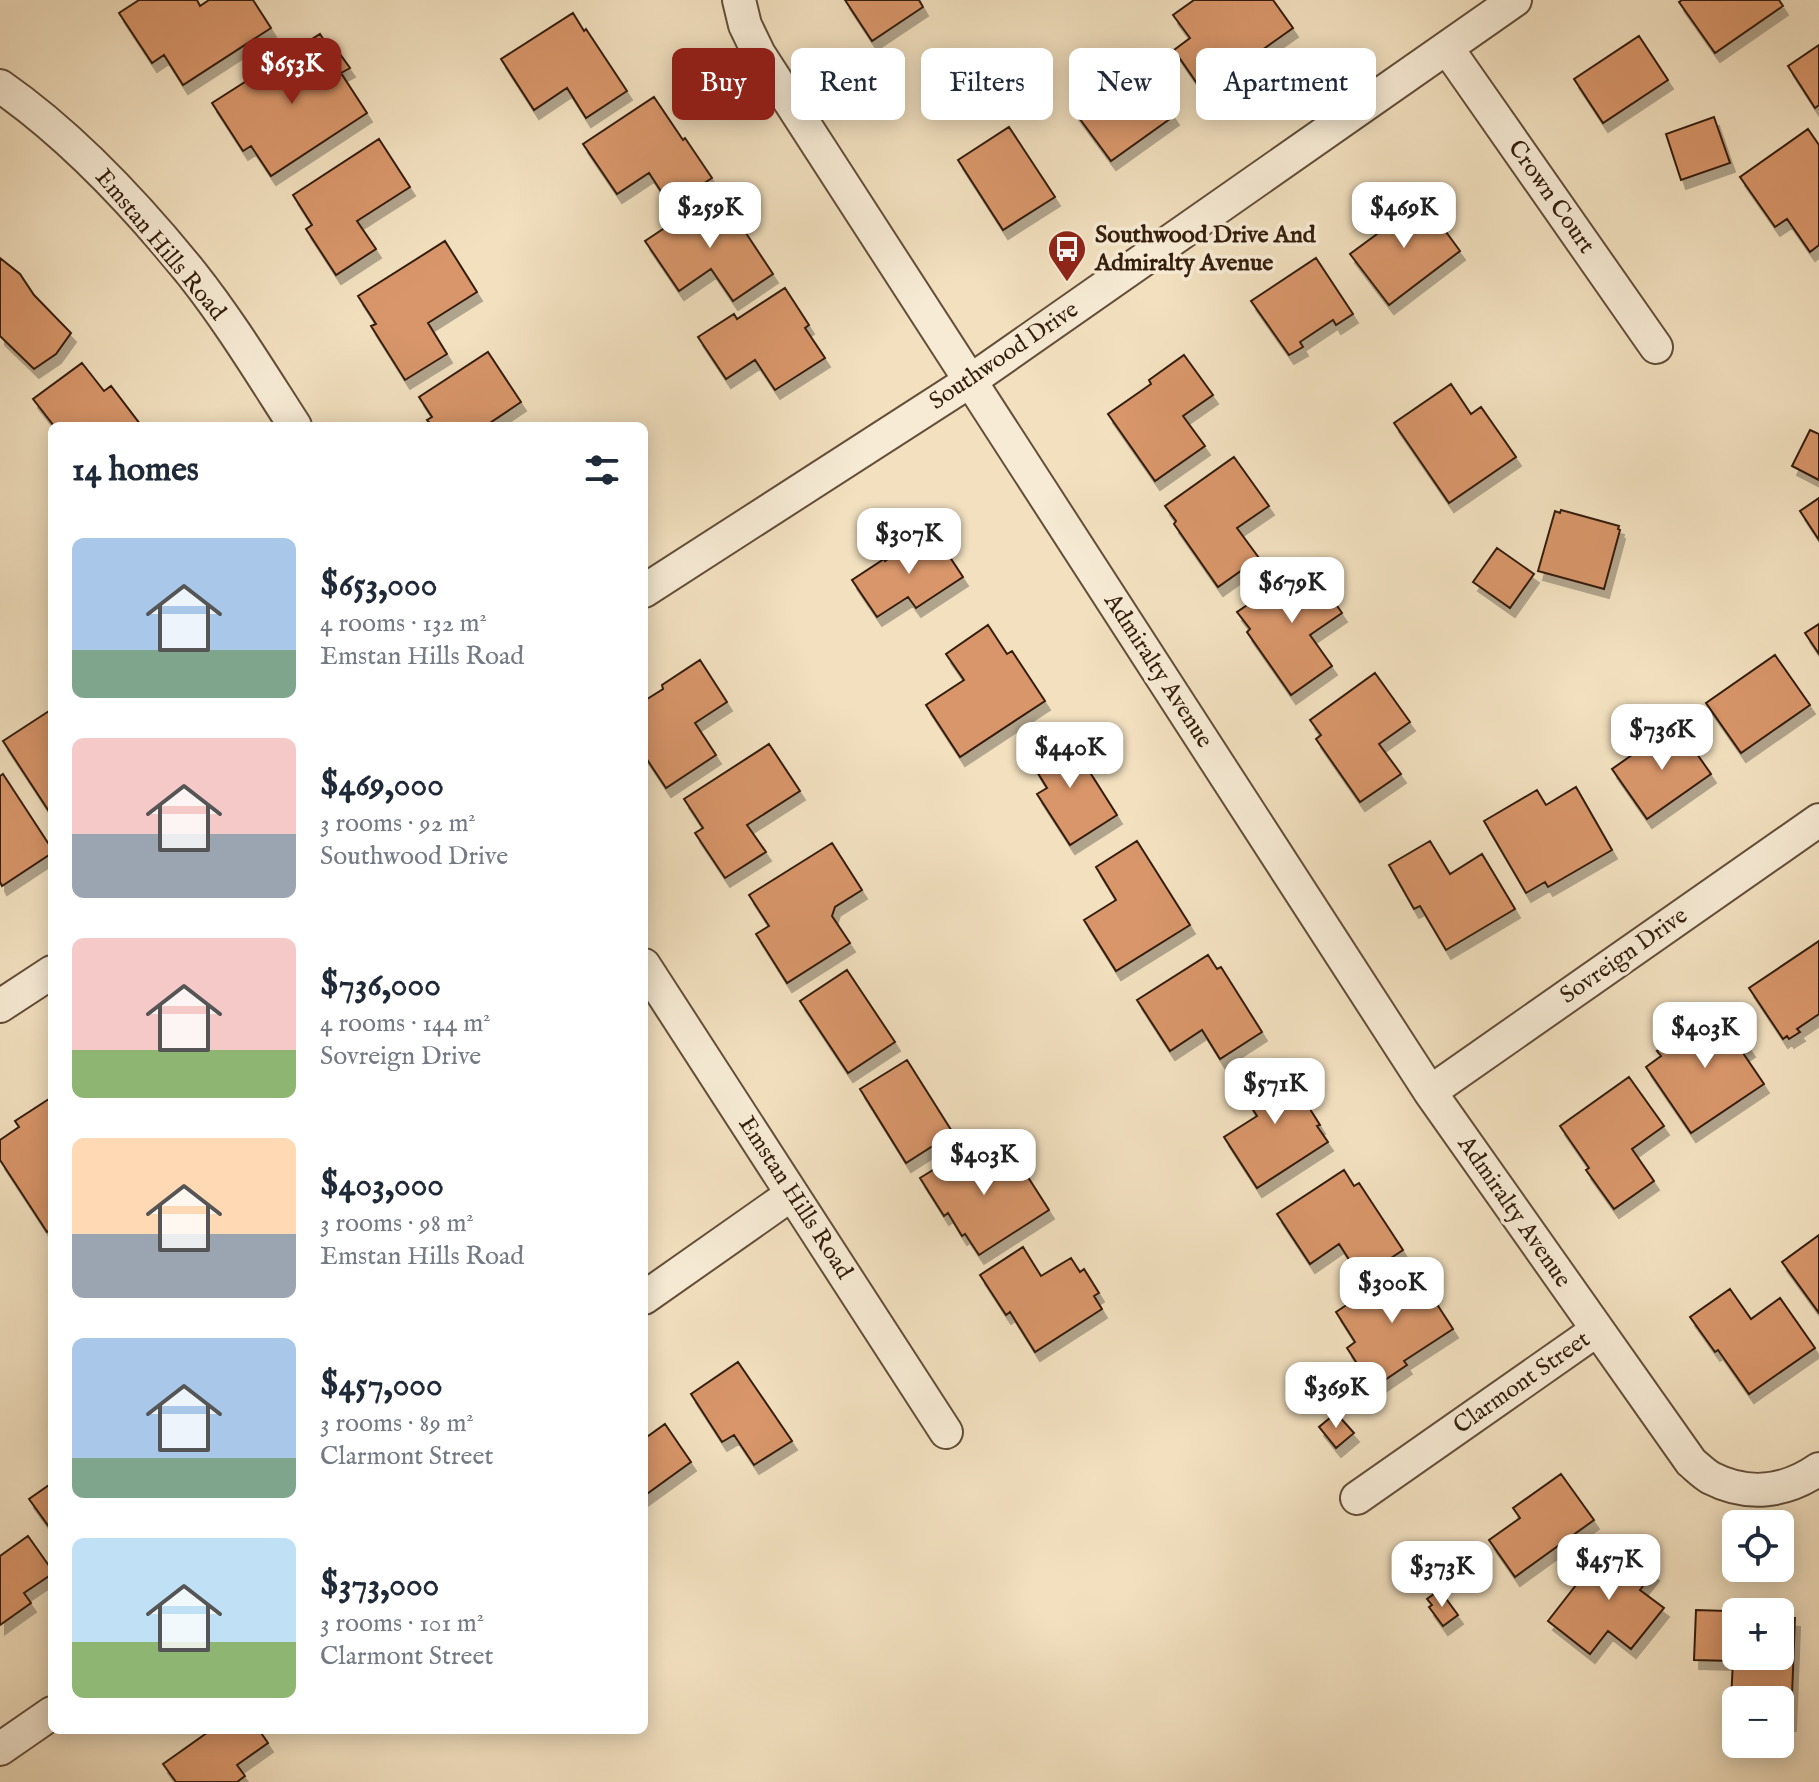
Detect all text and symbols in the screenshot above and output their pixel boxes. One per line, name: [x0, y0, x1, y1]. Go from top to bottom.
pin: $653K: [236, 38, 348, 106]
text: $653K: [260, 47, 324, 80]
chip: Buy: [672, 48, 775, 120]
chip: Rent: [791, 48, 905, 120]
chip: Filters: [921, 48, 1053, 120]
chip: New: [1069, 48, 1180, 120]
chip: Apartment: [1196, 48, 1376, 120]
street label: Crown Court: [1500, 134, 1602, 260]
street label: Emstan Hills Road: [88, 163, 233, 327]
pin: $259K: [654, 182, 766, 250]
pin: $469K: [1348, 182, 1460, 250]
text: $259K: [677, 191, 743, 224]
text: $469K: [1370, 191, 1438, 224]
place label: Southwood Drive And Admiralty Avenue: [1094, 220, 1317, 279]
bus stop icon: Southwood Drive And Admiralty Avenue: [1046, 228, 1088, 283]
street label: Southwood Drive: [923, 295, 1085, 417]
icon: filters: [580, 448, 624, 492]
text: 14 homes: [72, 449, 199, 492]
pin: $307K: [853, 508, 965, 576]
text: $307K: [875, 517, 943, 550]
pin: $679K: [1236, 557, 1348, 625]
text: $653,000: [320, 564, 437, 607]
text: $679K: [1258, 566, 1326, 599]
icon: home: [136, 570, 232, 666]
street label: Admiralty Avenue: [1096, 587, 1220, 754]
text: 4 rooms · 132 m²: [320, 607, 487, 640]
text: Emstan Hills Road: [320, 640, 524, 673]
pin: $736K: [1606, 704, 1718, 772]
text: $736K: [1629, 713, 1695, 746]
pin: $440K: [1014, 722, 1126, 790]
text: $440K: [1034, 731, 1106, 764]
text: $469,000: [320, 764, 444, 807]
icon: home: [136, 770, 232, 866]
text: 3 rooms · 92 m²: [320, 807, 476, 840]
text: Southwood Drive: [320, 840, 508, 873]
street label: Sovreign Drive: [1554, 901, 1694, 1011]
text: $736,000: [320, 964, 441, 1007]
icon: home: [136, 970, 232, 1066]
pin: $403K: [1649, 1002, 1761, 1070]
text: 4 rooms · 144 m²: [320, 1007, 491, 1040]
text: $403K: [1671, 1011, 1739, 1044]
text: Sovreign Drive: [320, 1040, 481, 1073]
pin: $571K: [1219, 1058, 1331, 1126]
text: $571K: [1243, 1067, 1307, 1100]
street label: Emstan Hills Road: [731, 1111, 859, 1286]
pin: $403K: [928, 1129, 1040, 1197]
street label: Admiralty Avenue: [1450, 1129, 1578, 1294]
text: $403K: [950, 1138, 1018, 1171]
text: $403,000: [320, 1164, 444, 1207]
icon: home: [136, 1170, 232, 1266]
text: 3 rooms · 98 m²: [320, 1207, 474, 1240]
text: Emstan Hills Road: [320, 1240, 524, 1273]
pin: $300K: [1336, 1257, 1448, 1325]
text: $300K: [1358, 1266, 1426, 1299]
street label: Clarmont Street: [1448, 1324, 1596, 1442]
pin: $369K: [1280, 1362, 1392, 1430]
text: $457,000: [320, 1364, 443, 1407]
icon: home: [136, 1370, 232, 1466]
text: $369K: [1303, 1371, 1369, 1404]
text: 3 rooms · 89 m²: [320, 1407, 474, 1440]
text: Clarmont Street: [320, 1440, 493, 1473]
map controls: [1722, 1510, 1794, 1758]
button: locate: [1722, 1510, 1794, 1582]
pin: $457K: [1553, 1534, 1665, 1602]
pin: $373K: [1386, 1541, 1498, 1609]
text: $457K: [1575, 1543, 1643, 1576]
text: $373K: [1410, 1550, 1474, 1583]
text: $373,000: [320, 1564, 439, 1607]
icon: home: [136, 1570, 232, 1666]
button: +: [1722, 1598, 1794, 1670]
text: 3 rooms · 101 m²: [320, 1607, 484, 1640]
text: Clarmont Street: [320, 1640, 493, 1673]
button: −: [1722, 1686, 1794, 1758]

